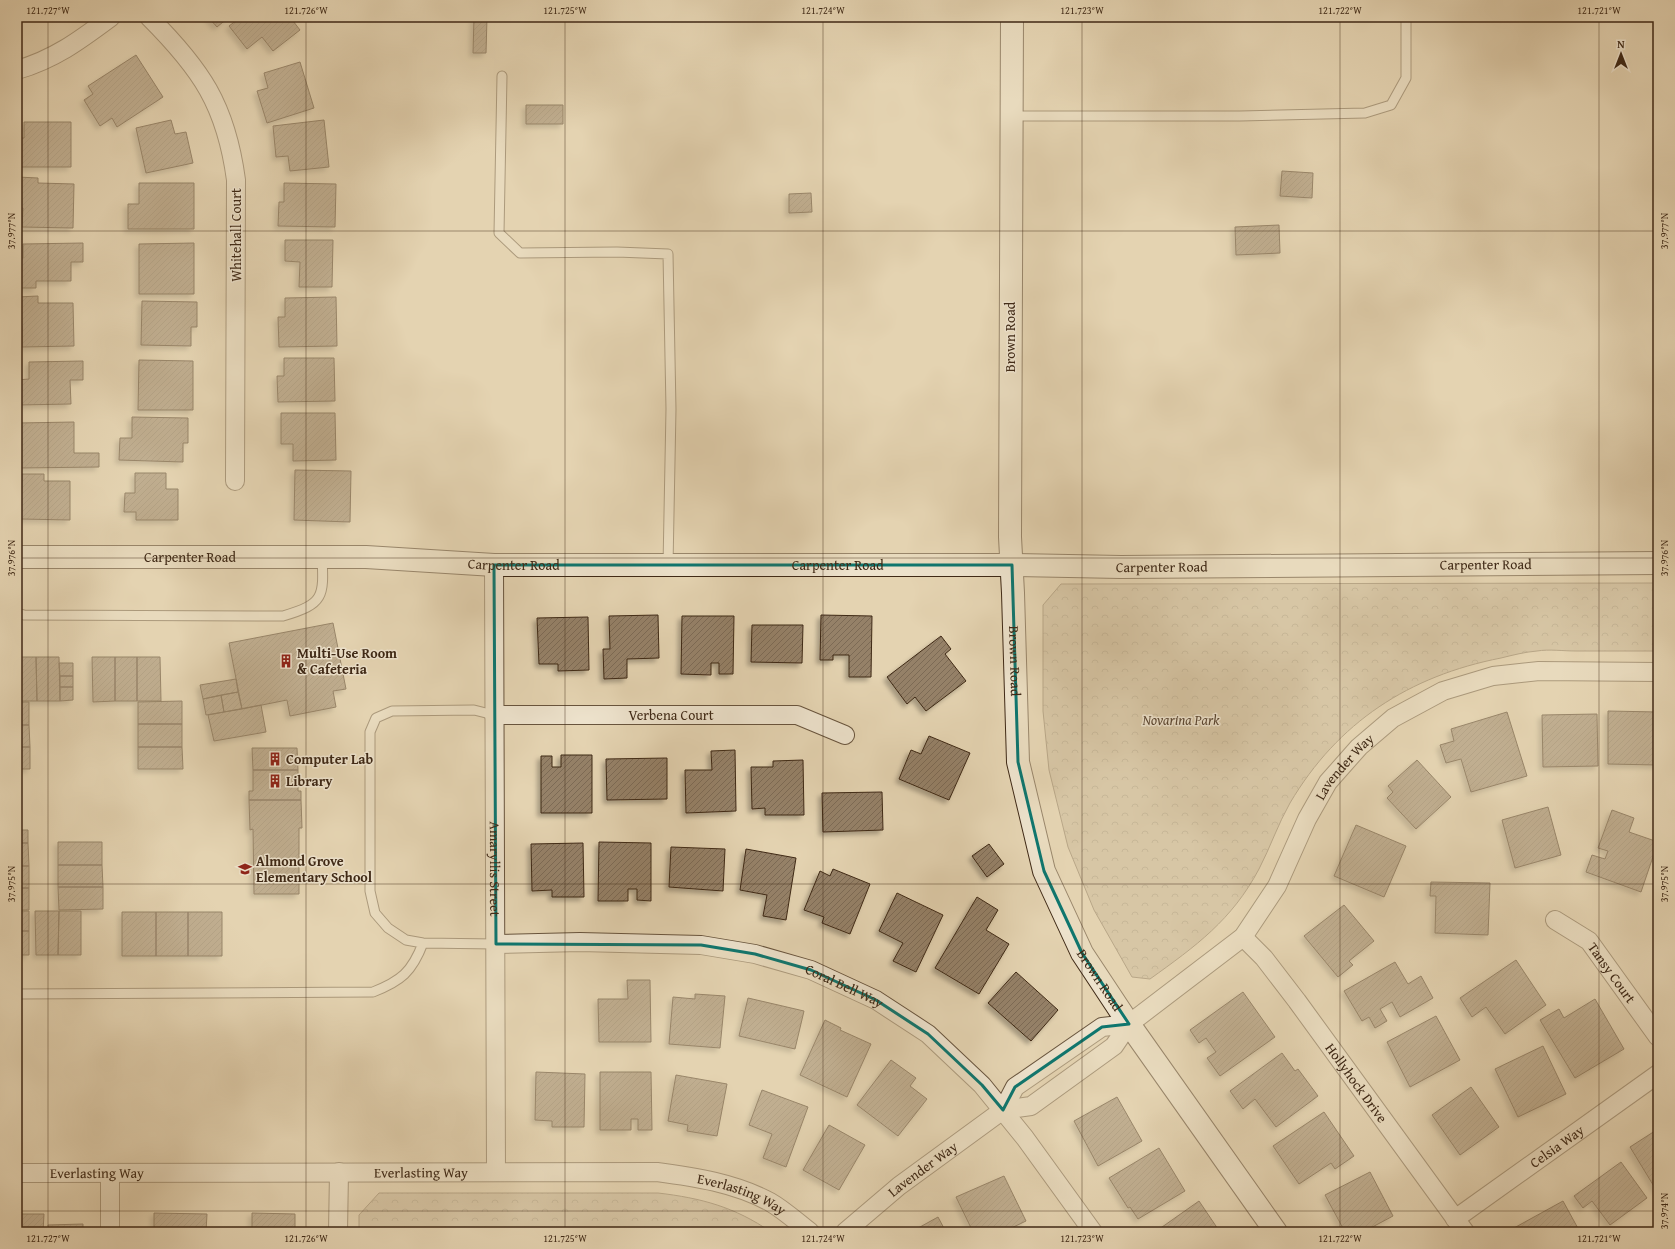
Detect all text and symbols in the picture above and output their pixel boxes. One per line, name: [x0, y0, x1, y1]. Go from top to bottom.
text: 121.727°W: [26, 3, 70, 18]
text: 121.726°W: [284, 3, 328, 18]
text: 121.725°W: [543, 3, 587, 18]
text: 121.724°W: [801, 3, 845, 18]
text: 121.723°W: [1060, 3, 1104, 18]
text: 121.722°W: [1318, 3, 1362, 18]
text: 121.721°W: [1577, 3, 1621, 18]
north arrow: [1601, 34, 1641, 74]
text: N: [1617, 36, 1625, 52]
street label: Whitehall Court: [226, 188, 246, 282]
text: 37.977°N: [4, 212, 19, 249]
text: 37.977°N: [1657, 212, 1672, 249]
street label: Brown Road: [1000, 301, 1020, 372]
text: 37.976°N: [4, 539, 19, 576]
text: 37.976°N: [1657, 539, 1672, 576]
street label: Carpenter Road: [144, 547, 236, 567]
street label: Carpenter Road: [467, 553, 560, 575]
street label: Carpenter Road: [1440, 554, 1532, 575]
street label: Carpenter Road: [792, 555, 884, 575]
street label: Carpenter Road: [1116, 556, 1208, 577]
street label: Brown Road: [1004, 625, 1026, 697]
place label: Multi-Use Room & Cafeteria: [297, 643, 397, 679]
building icon: Multi-Use Room & Cafeteria: [278, 653, 294, 669]
street label: Verbena Court: [628, 705, 714, 725]
park label: Novarina Park: [1143, 710, 1220, 730]
street label: Lavender Way: [1310, 729, 1378, 804]
place label: Computer Lab: [286, 749, 374, 769]
building icon: Computer Lab: [267, 751, 283, 767]
place label: Library: [286, 771, 333, 791]
building icon: Library: [267, 773, 283, 789]
street label: Amaryllis Street: [485, 821, 505, 917]
place label: Almond Grove Elementary School: [256, 851, 373, 887]
school or university icon: Almond Grove Elementary School: [237, 861, 253, 877]
text: 37.975°N: [4, 865, 19, 902]
text: 37.975°N: [1657, 865, 1672, 902]
street label: Tansy Court: [1583, 938, 1641, 1007]
street label: Brown Road: [1072, 945, 1128, 1015]
street label: Coral Bell Way: [803, 959, 888, 1013]
street label: Hollyhock Drive: [1321, 1039, 1392, 1127]
street label: Celsia Way: [1526, 1120, 1588, 1173]
street label: Lavender Way: [883, 1137, 962, 1201]
street label: Everlasting Way: [374, 1162, 468, 1182]
street label: Everlasting Way: [50, 1163, 144, 1183]
street label: Everlasting Way: [696, 1168, 790, 1220]
text: 37.974°N: [1657, 1192, 1672, 1229]
text: 121.727°W: [26, 1231, 70, 1246]
text: 121.726°W: [284, 1231, 328, 1246]
text: 121.725°W: [543, 1231, 587, 1246]
text: 121.724°W: [801, 1231, 845, 1246]
text: 121.723°W: [1060, 1231, 1104, 1246]
text: 121.722°W: [1318, 1231, 1362, 1246]
text: 121.721°W: [1577, 1231, 1621, 1246]

